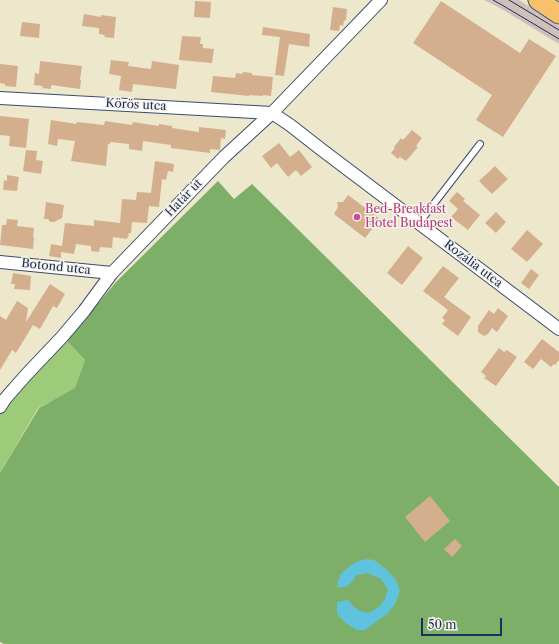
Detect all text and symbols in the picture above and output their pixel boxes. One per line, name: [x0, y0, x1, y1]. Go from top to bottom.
street label: Körös utca: [105, 96, 167, 114]
street label: Határ út: [163, 176, 205, 220]
place label: Bed-Breakfast Hotel Budapest: [365, 203, 453, 231]
marker: Bed-Breakfast Hotel Budapest: [352, 212, 362, 222]
street label: Rozália utca: [441, 237, 505, 291]
street label: Botond utca: [21, 256, 91, 278]
scale bar: [423, 610, 504, 636]
text: 50 m: [428, 617, 457, 632]

